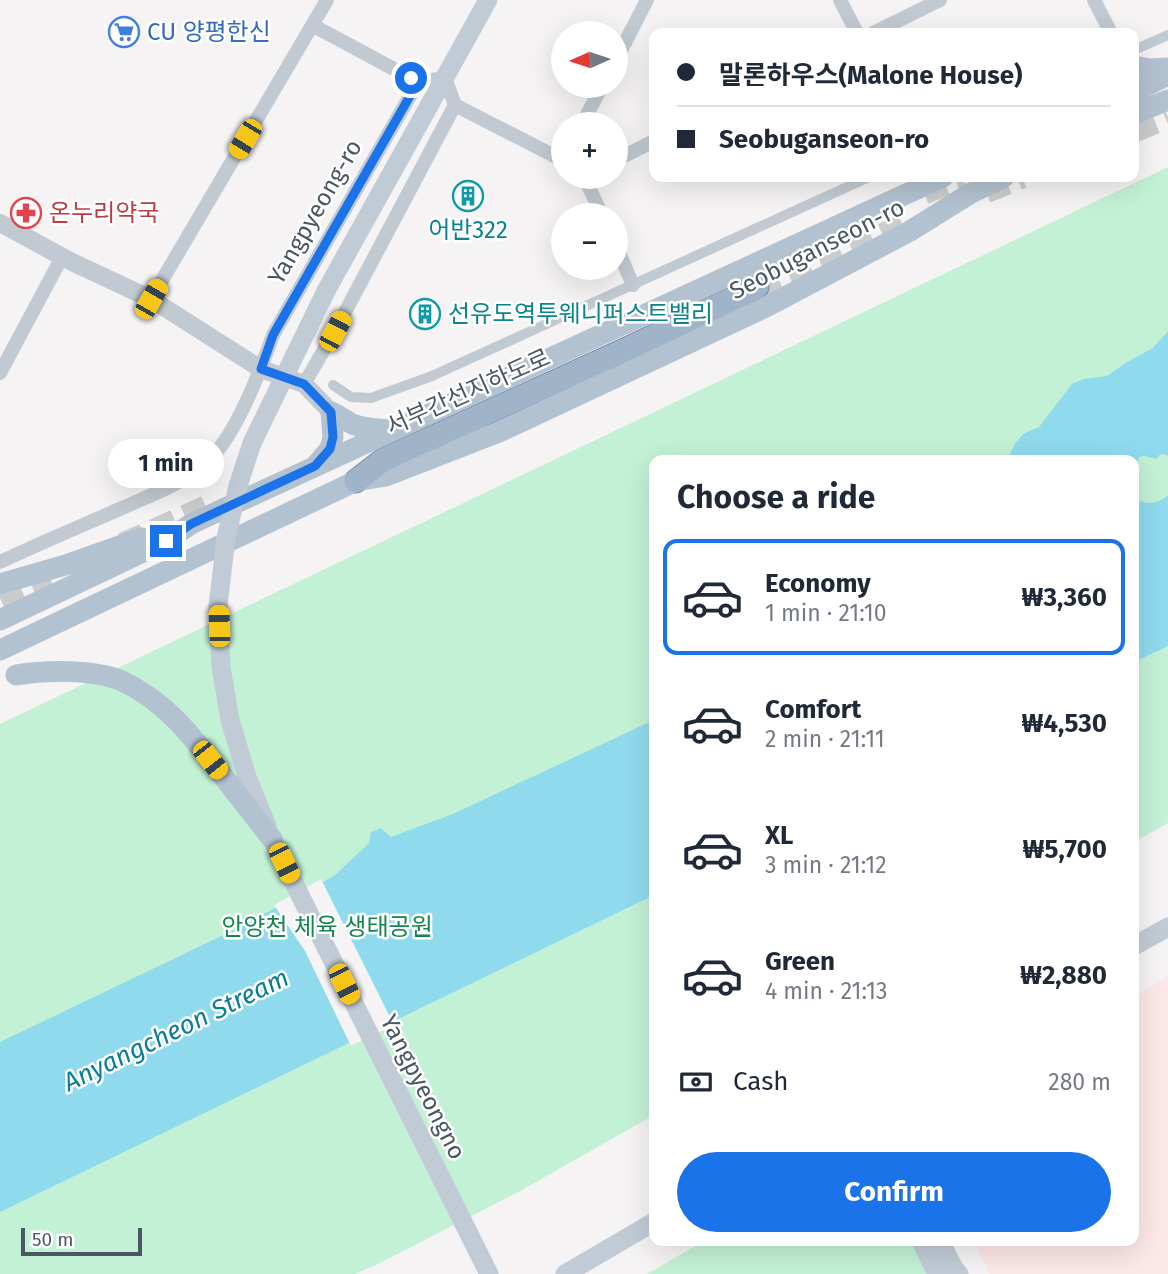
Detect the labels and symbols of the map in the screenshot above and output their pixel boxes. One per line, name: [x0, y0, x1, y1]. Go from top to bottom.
supermarket icon: CU 양평한신: [107, 15, 141, 49]
place label: CU 양평한신: [147, 18, 271, 46]
north arrow: [551, 21, 628, 98]
route start: [395, 62, 427, 94]
car: [226, 116, 265, 162]
street label: Yangpyeong-ro: [262, 135, 368, 289]
building icon: 어반322: [451, 179, 485, 213]
street label: Seobuganseon-ro: [725, 193, 909, 305]
pharmacy icon: 온누리약국: [9, 196, 43, 230]
place label: 온누리약국: [49, 199, 159, 227]
place label: 어반322: [428, 216, 508, 244]
car: [132, 276, 171, 322]
building icon: 선유도역투웨니퍼스트밸리: [408, 297, 442, 331]
place label: 선유도역투웨니퍼스트밸리: [448, 300, 713, 328]
car: [316, 308, 355, 354]
street label: 서부간선지하도로: [382, 343, 554, 441]
callout: 1 min: [108, 440, 224, 489]
route end: [150, 525, 182, 557]
car: [208, 605, 231, 647]
car: [189, 737, 232, 783]
car: [266, 840, 303, 886]
park label: 안양천 체육 생태공원: [221, 913, 433, 941]
car: [326, 961, 363, 1007]
water label: Anyangcheon Stream: [57, 962, 294, 1099]
street label: Yangpyeongno: [375, 1010, 471, 1164]
scale bar: [21, 1225, 142, 1257]

